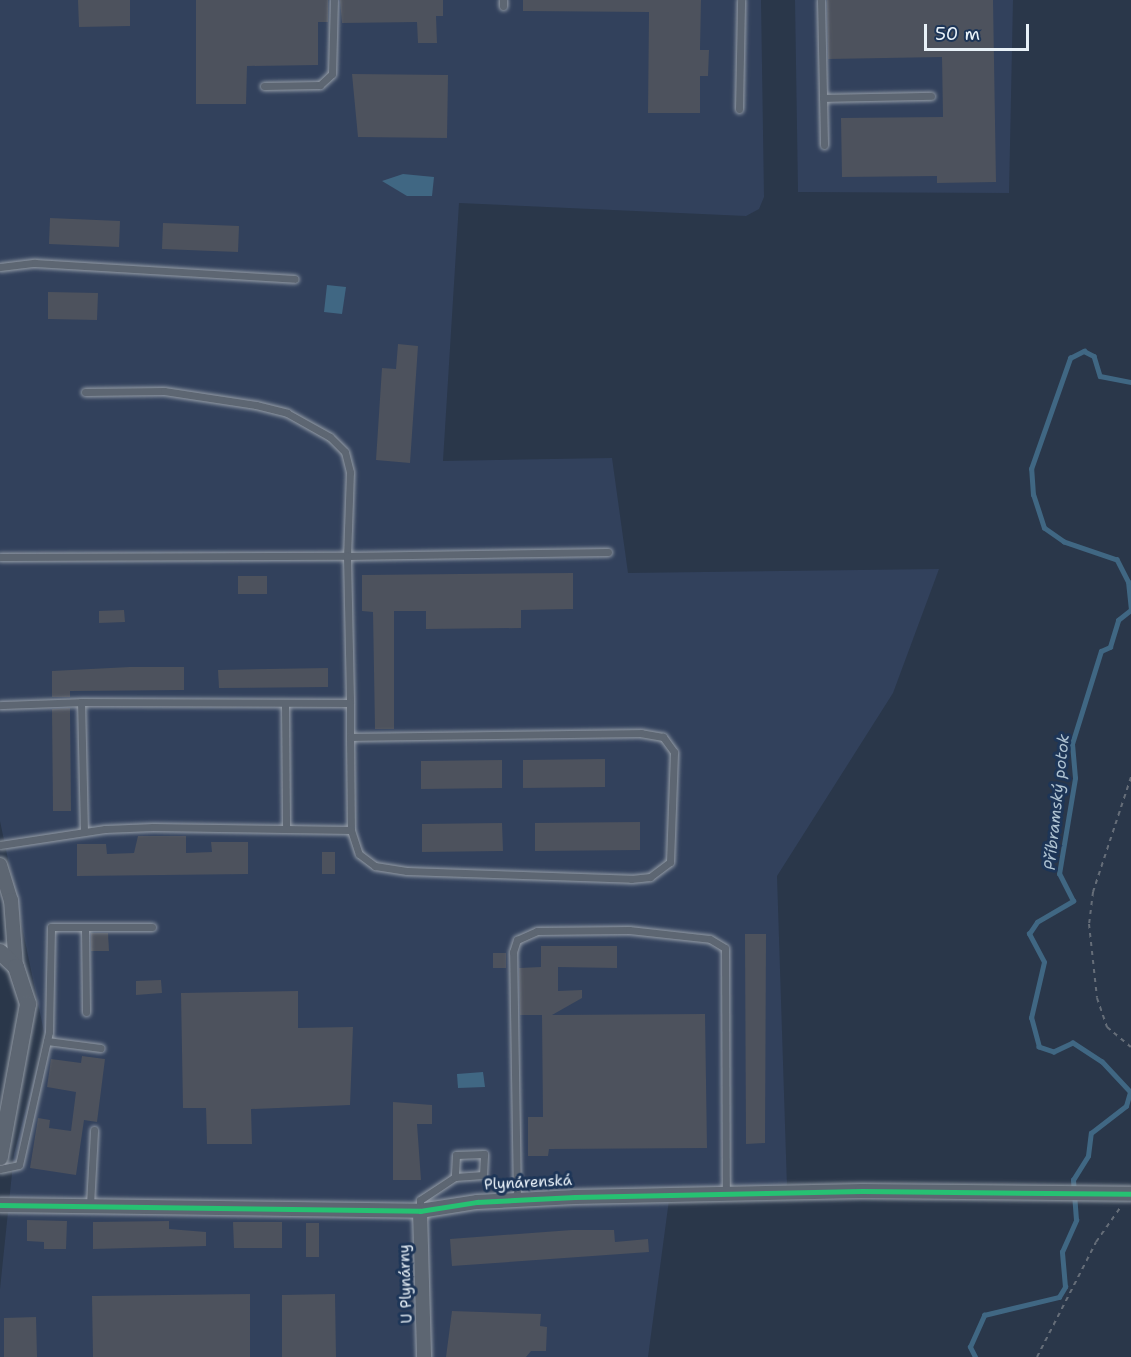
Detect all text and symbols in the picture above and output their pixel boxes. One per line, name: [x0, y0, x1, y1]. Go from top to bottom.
scale bar: [927, 12, 1032, 50]
text: 50 m: [935, 22, 980, 46]
water label: Příbramský potok: [1040, 733, 1074, 871]
street label: Plynárenská: [484, 1172, 572, 1194]
street label: U Plynárny: [396, 1244, 416, 1324]

